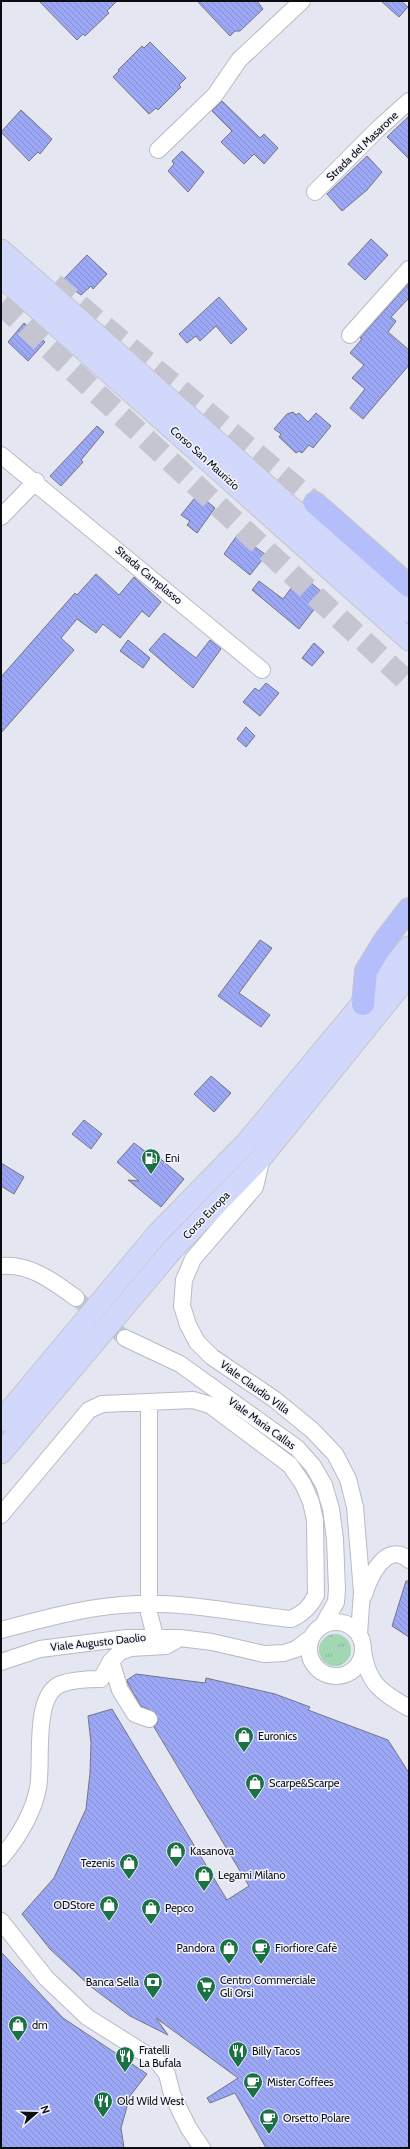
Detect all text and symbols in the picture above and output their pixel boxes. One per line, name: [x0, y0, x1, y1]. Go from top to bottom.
street label: Strada del Masarone: [323, 108, 401, 184]
street label: Corso San Maurizio: [167, 423, 243, 493]
street label: Strada Camplasso: [113, 543, 185, 607]
fuel station icon: Eni: [140, 1147, 162, 1175]
place label: Eni: [165, 1151, 179, 1165]
street label: Corso Europa: [180, 1187, 233, 1242]
street label: Viale Claudio Villa: [217, 1357, 293, 1417]
street label: Viale Maria Callas: [225, 1394, 299, 1453]
street label: Viale Augusto Daolio: [49, 1630, 147, 1654]
shop icon: Euronics: [233, 1725, 255, 1753]
place label: Euronics: [258, 1729, 298, 1743]
shop icon: Scarpe&Scarpe: [244, 1772, 266, 1800]
place label: Scarpe&Scarpe: [269, 1776, 340, 1790]
shop icon: Kasanova: [165, 1840, 187, 1868]
place label: Kasanova: [190, 1844, 235, 1858]
shop icon: Tezenis: [118, 1852, 140, 1880]
place label: Tezenis: [81, 1856, 115, 1870]
shop icon: Legami Milano: [193, 1864, 215, 1892]
place label: Legami Milano: [218, 1868, 285, 1882]
shop icon: ODStore: [98, 1894, 120, 1922]
shop icon: Pepco: [140, 1897, 162, 1925]
place label: ODStore: [54, 1898, 95, 1912]
place label: Pepco: [165, 1901, 194, 1915]
shop icon: Pandora: [218, 1937, 240, 1965]
cafe icon: Fiorfiore Cafè: [250, 1937, 272, 1965]
place label: Pandora: [177, 1941, 216, 1955]
place label: Fiorfiore Cafè: [275, 1941, 338, 1955]
bank icon: Banca Sella: [142, 1971, 164, 1999]
place label: Centro Commerciale Gli Orsi: [220, 1973, 316, 2000]
place label: Banca Sella: [86, 1975, 140, 1989]
supermarket icon: Centro Commerciale Gli Orsi: [195, 1975, 217, 2003]
shop icon: dm: [7, 2014, 29, 2042]
place label: dm: [32, 2018, 48, 2032]
restaurant icon: Billy Tacos: [227, 2040, 249, 2068]
place label: Fratelli La Bufala: [139, 2043, 182, 2070]
place label: Billy Tacos: [252, 2044, 300, 2058]
restaurant icon: Fratelli La Bufala: [114, 2045, 136, 2073]
cafe icon: Mister Coffees: [242, 2071, 264, 2099]
place label: Mister Coffees: [267, 2075, 334, 2089]
restaurant icon: Old Wild West: [92, 2090, 114, 2118]
north arrow: [16, 2093, 56, 2133]
place label: Old Wild West: [117, 2094, 184, 2108]
text: N: [37, 2104, 53, 2116]
cafe icon: Orsetto Polare: [258, 2107, 280, 2135]
place label: Orsetto Polare: [283, 2111, 350, 2125]

